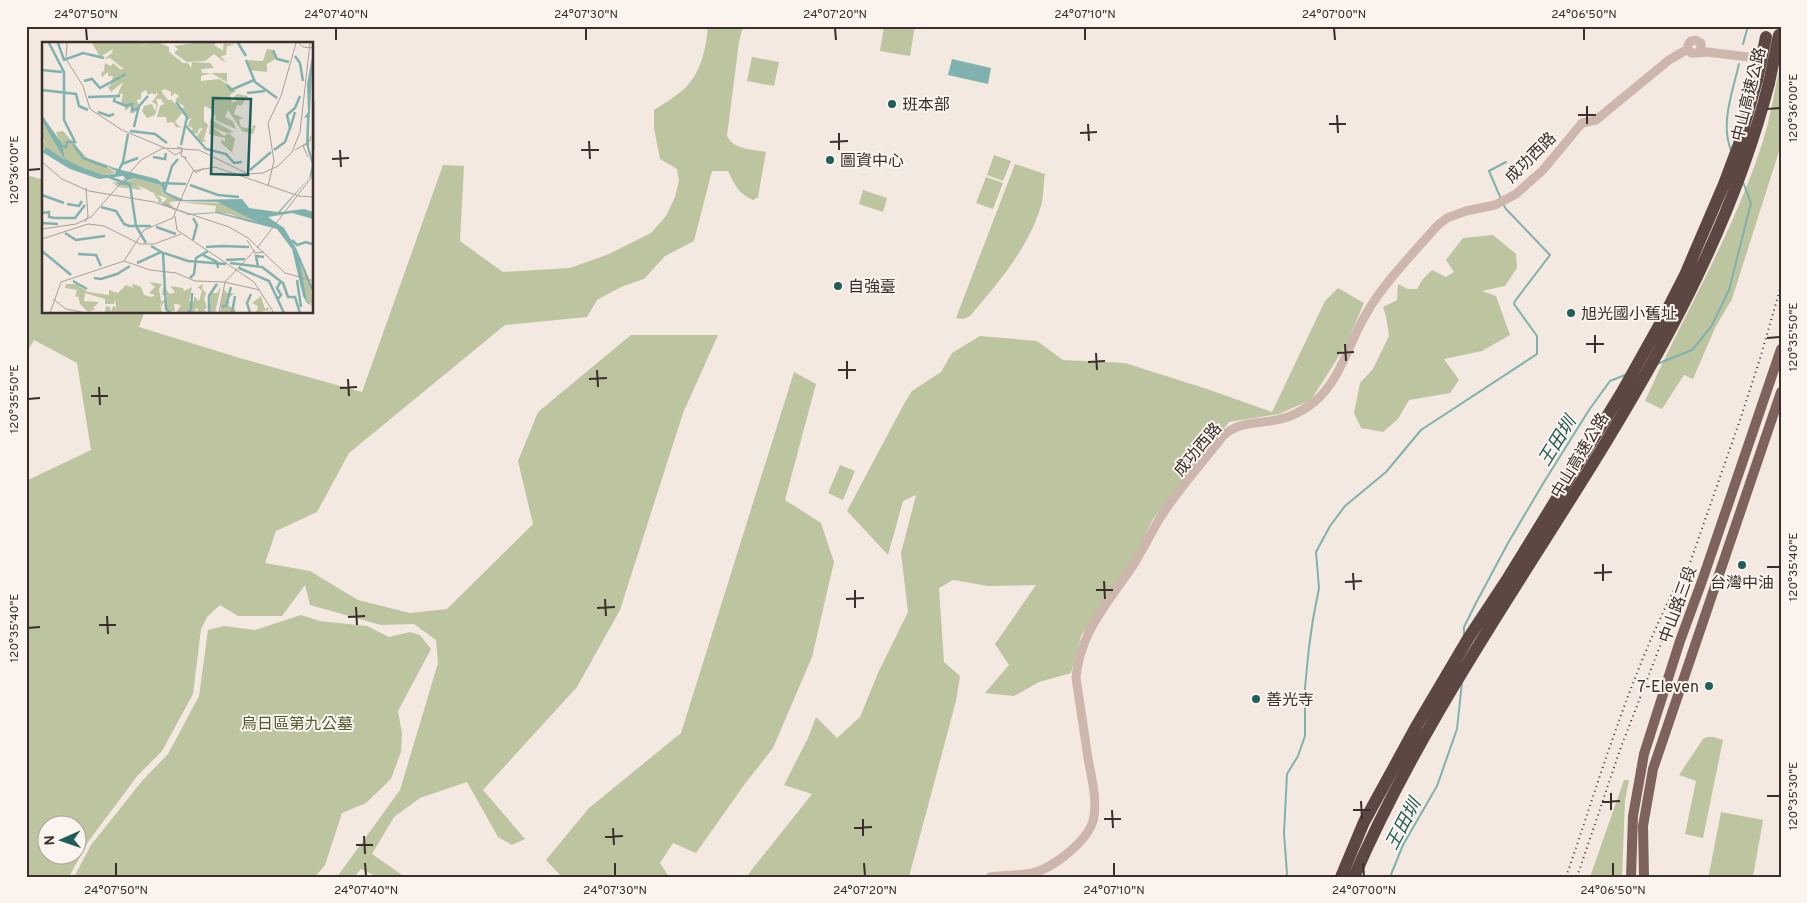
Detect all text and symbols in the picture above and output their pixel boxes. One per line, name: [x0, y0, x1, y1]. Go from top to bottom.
text: 24°07'50"N: [54, 7, 118, 23]
text: 24°07'40"N: [304, 7, 368, 23]
text: 24°07'30"N: [554, 7, 618, 23]
text: 24°07'20"N: [803, 7, 867, 23]
text: 24°07'10"N: [1054, 7, 1116, 23]
text: 24°07'00"N: [1302, 7, 1366, 23]
text: 24°06'50"N: [1551, 7, 1617, 23]
inset map: [42, 42, 314, 314]
street label: 中山高速公路: [1729, 45, 1771, 143]
text: 120°36'00"E: [1786, 74, 1802, 142]
place label: 班本部: [902, 96, 950, 116]
marker: 班本部: [886, 98, 898, 110]
street label: 成功西路: [1502, 129, 1561, 188]
text: 120°36'00"E: [7, 136, 23, 204]
place label: 圖資中心: [840, 152, 904, 172]
marker: 圖資中心: [824, 154, 836, 166]
place label: 自強臺: [848, 278, 896, 298]
marker: 自強臺: [832, 280, 844, 292]
text: 120°35'50"E: [1786, 303, 1802, 371]
place label: 旭光國小舊址: [1581, 305, 1677, 325]
marker: 旭光國小舊址: [1565, 307, 1577, 319]
text: 120°35'50"E: [7, 365, 23, 433]
water label: 王田圳: [1534, 410, 1584, 471]
street label: 中山高速公路: [1547, 410, 1614, 502]
street label: 成功西路: [1170, 419, 1227, 481]
text: 120°35'40"E: [1786, 533, 1802, 601]
marker: 台灣中油: [1736, 559, 1748, 571]
street label: 中山路三段: [1656, 564, 1702, 646]
place label: 台灣中油: [1710, 574, 1774, 594]
text: 120°35'40"E: [7, 594, 23, 662]
place label: 7-Eleven: [1637, 678, 1699, 698]
marker: 7-Eleven: [1703, 680, 1715, 692]
place label: 善光寺: [1266, 691, 1314, 711]
marker: 善光寺: [1250, 693, 1262, 705]
park label: 烏日區第九公墓: [241, 715, 353, 735]
text: 120°35'30"E: [1786, 762, 1802, 830]
water label: 王田圳: [1381, 793, 1429, 854]
north arrow: [38, 816, 88, 866]
text: N: [42, 835, 59, 846]
text: 24°07'50"N: [84, 883, 148, 899]
text: 24°07'40"N: [334, 883, 398, 899]
text: 24°07'30"N: [583, 883, 647, 899]
text: 24°07'20"N: [833, 883, 897, 899]
text: 24°07'10"N: [1083, 883, 1145, 899]
text: 24°07'00"N: [1332, 883, 1396, 899]
text: 24°06'50"N: [1580, 883, 1646, 899]

